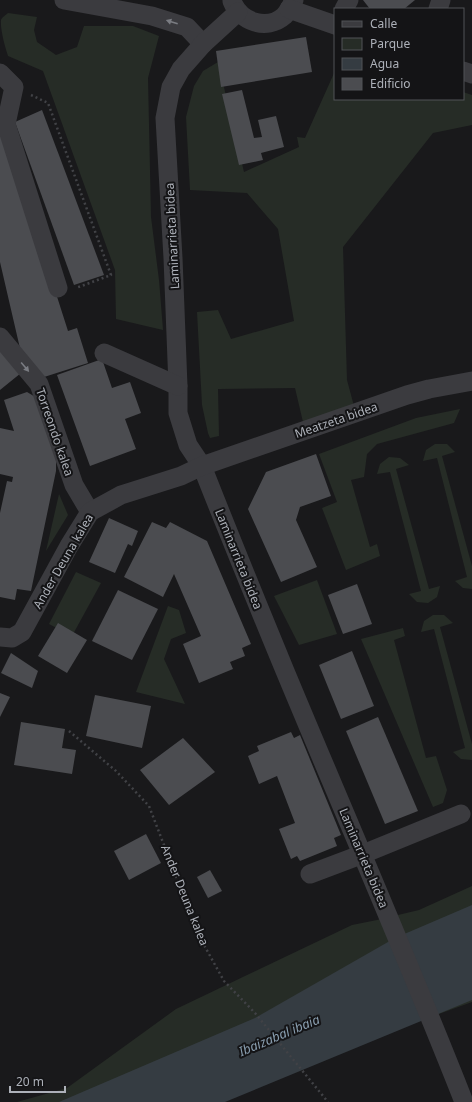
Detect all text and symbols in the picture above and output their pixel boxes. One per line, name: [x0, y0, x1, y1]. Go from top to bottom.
legend: [334, 8, 464, 100]
text: Calle: [370, 15, 398, 32]
one-way arrow: [166, 19, 178, 25]
text: Parque: [370, 35, 411, 52]
text: Agua: [370, 55, 399, 72]
text: Edificio: [370, 75, 411, 92]
street label: Laminarrieta bidea: [161, 182, 183, 290]
one-way arrow: [21, 362, 30, 372]
street label: Torreondo kalea: [32, 386, 78, 478]
street label: Meatzeta bidea: [292, 398, 380, 442]
street label: Laminarrieta bidea: [211, 506, 267, 612]
street label: Ander Deuna kalea: [29, 510, 97, 612]
street label: Laminarrieta bidea: [335, 806, 393, 910]
street label: Ander Deuna kalea: [157, 842, 213, 948]
water label: Ibaizabal ibaia: [235, 1010, 323, 1061]
scale bar: [10, 1068, 65, 1094]
text: 20 m: [16, 1073, 44, 1090]

